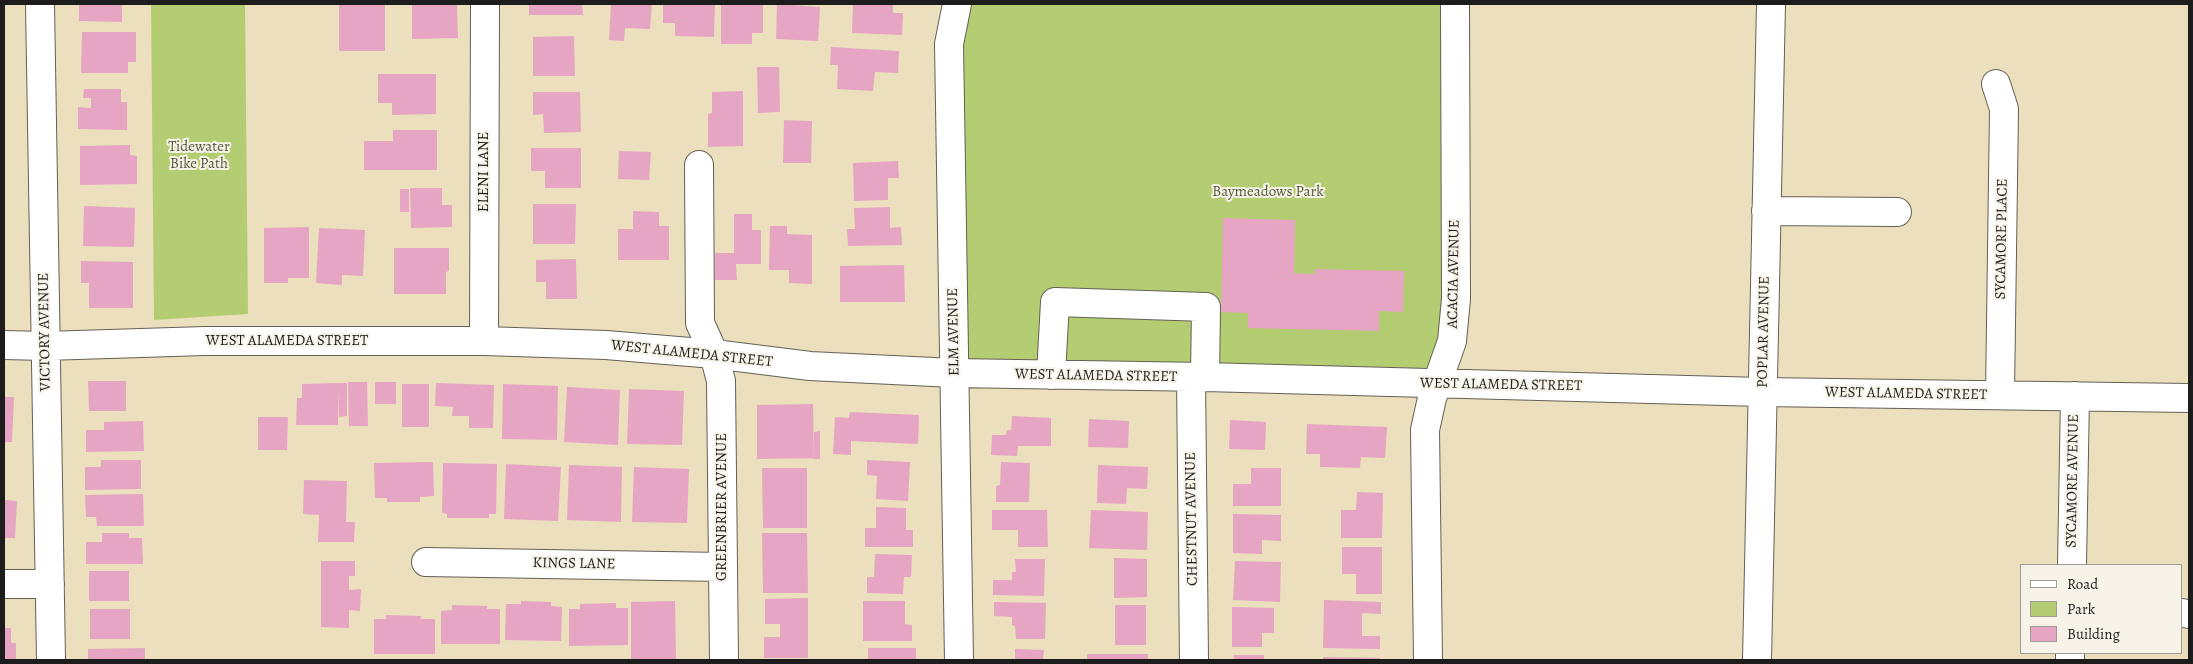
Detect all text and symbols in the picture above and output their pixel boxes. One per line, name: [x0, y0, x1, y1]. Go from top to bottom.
street label: ELENI LANE: [475, 132, 493, 212]
park label: Tidewater Bike Path: [168, 138, 230, 173]
street label: SYCAMORE PLACE: [1992, 178, 2012, 300]
park label: Baymeadows Park: [1212, 183, 1324, 201]
street label: ACACIA AVENUE: [1444, 219, 1464, 329]
street label: VICTORY AVENUE: [35, 273, 55, 391]
street label: POPLAR AVENUE: [1754, 276, 1774, 388]
street label: ELM AVENUE: [944, 288, 964, 376]
street label: WEST ALAMEDA STREET: [206, 332, 368, 350]
street label: WEST ALAMEDA STREET: [610, 337, 774, 371]
street label: WEST ALAMEDA STREET: [1015, 366, 1177, 386]
street label: WEST ALAMEDA STREET: [1420, 375, 1582, 395]
street label: WEST ALAMEDA STREET: [1825, 384, 1987, 404]
street label: SYCAMORE AVENUE: [2063, 414, 2083, 548]
street label: GREENBRIER AVENUE: [713, 433, 731, 581]
street label: CHESTNUT AVENUE: [1182, 452, 1202, 586]
street label: KINGS LANE: [532, 554, 616, 574]
legend: [2020, 564, 2183, 654]
text: Road: [2067, 574, 2098, 594]
text: Park: [2067, 599, 2095, 619]
text: Building: [2067, 624, 2120, 644]

